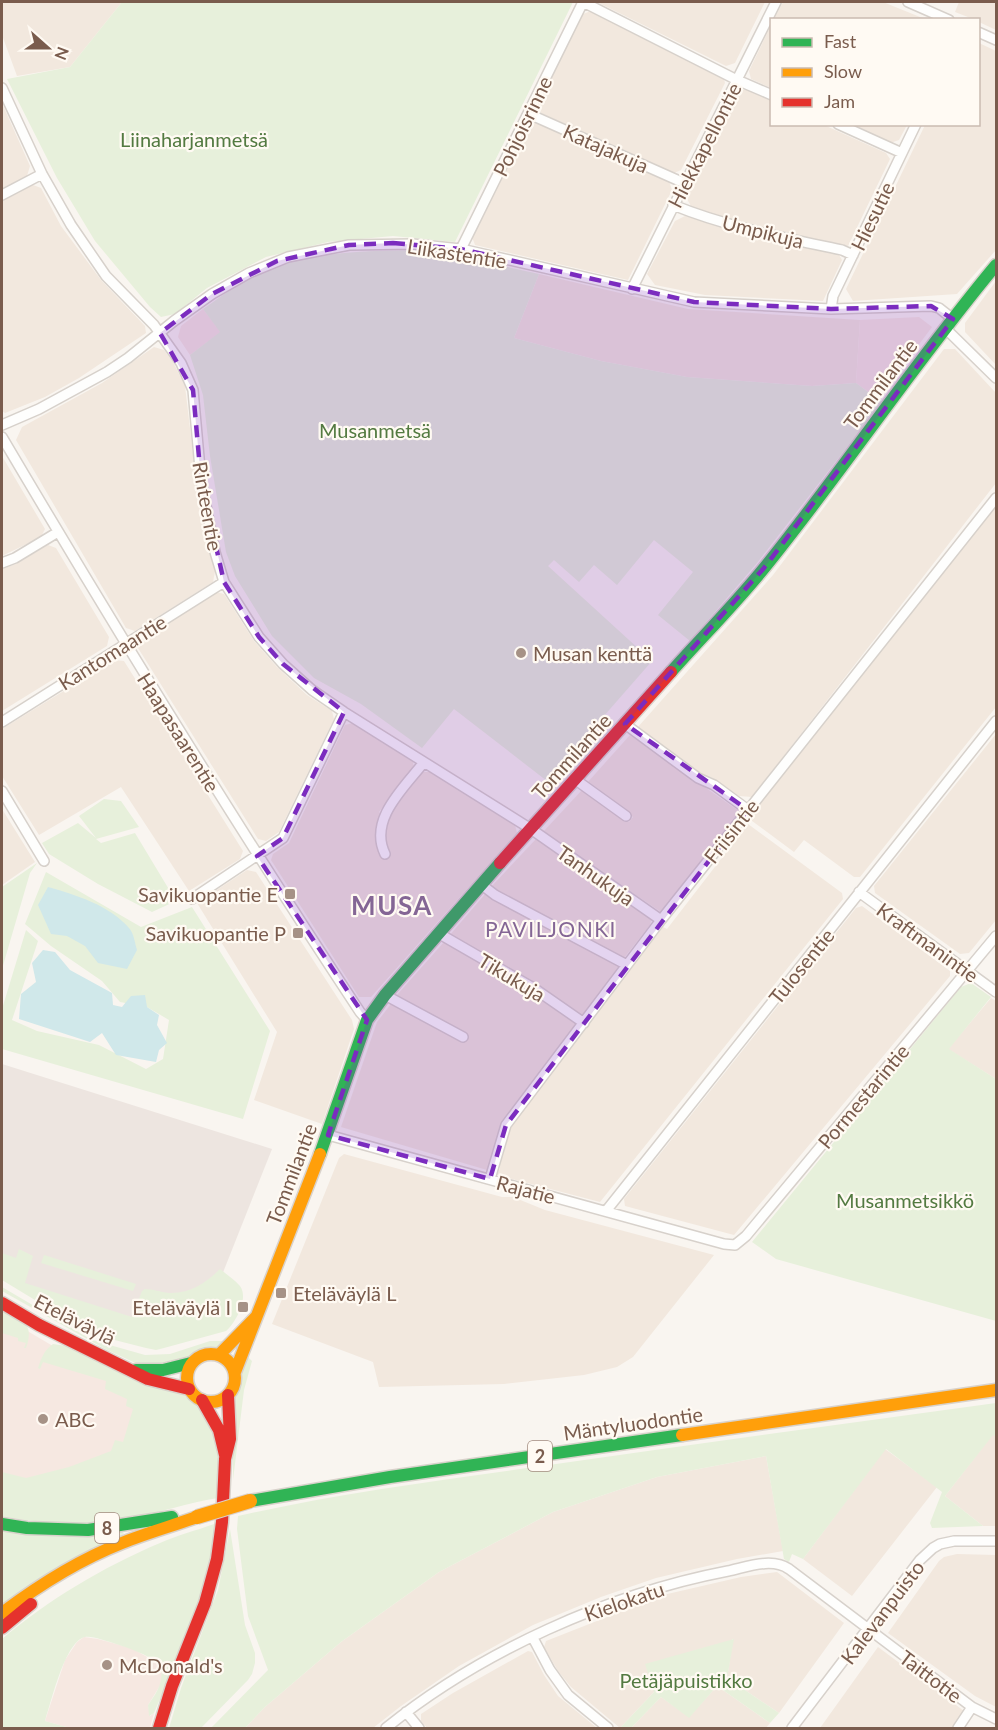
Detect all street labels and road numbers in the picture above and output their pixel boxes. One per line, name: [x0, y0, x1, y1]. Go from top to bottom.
street label: Pohjoisrinne: [487, 72, 557, 180]
street label: Hiekkapellontie: [662, 78, 746, 212]
street label: Katajakuja: [560, 119, 652, 177]
street label: Hiesutie: [845, 178, 899, 254]
street label: Umpikuja: [720, 209, 806, 253]
street label: Liikastentie: [406, 233, 508, 273]
street label: Tommilantie: [838, 334, 922, 434]
street label: Rinteentie: [188, 459, 228, 553]
street label: Kantomaantie: [54, 609, 170, 695]
street label: Haapasaarentie: [133, 668, 225, 796]
street label: Tommilantie: [526, 708, 616, 804]
street label: Friisintie: [699, 794, 763, 868]
street label: Tanhukuja: [553, 840, 639, 910]
street label: Kraftmanintie: [872, 897, 984, 987]
street label: Tulosentie: [763, 923, 839, 1009]
street label: Tikukuja: [474, 948, 550, 1006]
street label: Pormestarintie: [812, 1039, 914, 1153]
street label: Tommilantie: [261, 1120, 321, 1228]
street label: Rajatie: [494, 1170, 558, 1208]
street label: Eteläväylä: [30, 1288, 120, 1350]
street label: Mäntyluodontie: [562, 1401, 704, 1445]
road number: 2: [528, 1441, 552, 1471]
road number: 8: [95, 1513, 119, 1543]
street label: Kalevanpuisto: [835, 1555, 929, 1669]
street label: Kielokatu: [581, 1576, 667, 1626]
street label: Taittotie: [895, 1645, 967, 1707]

